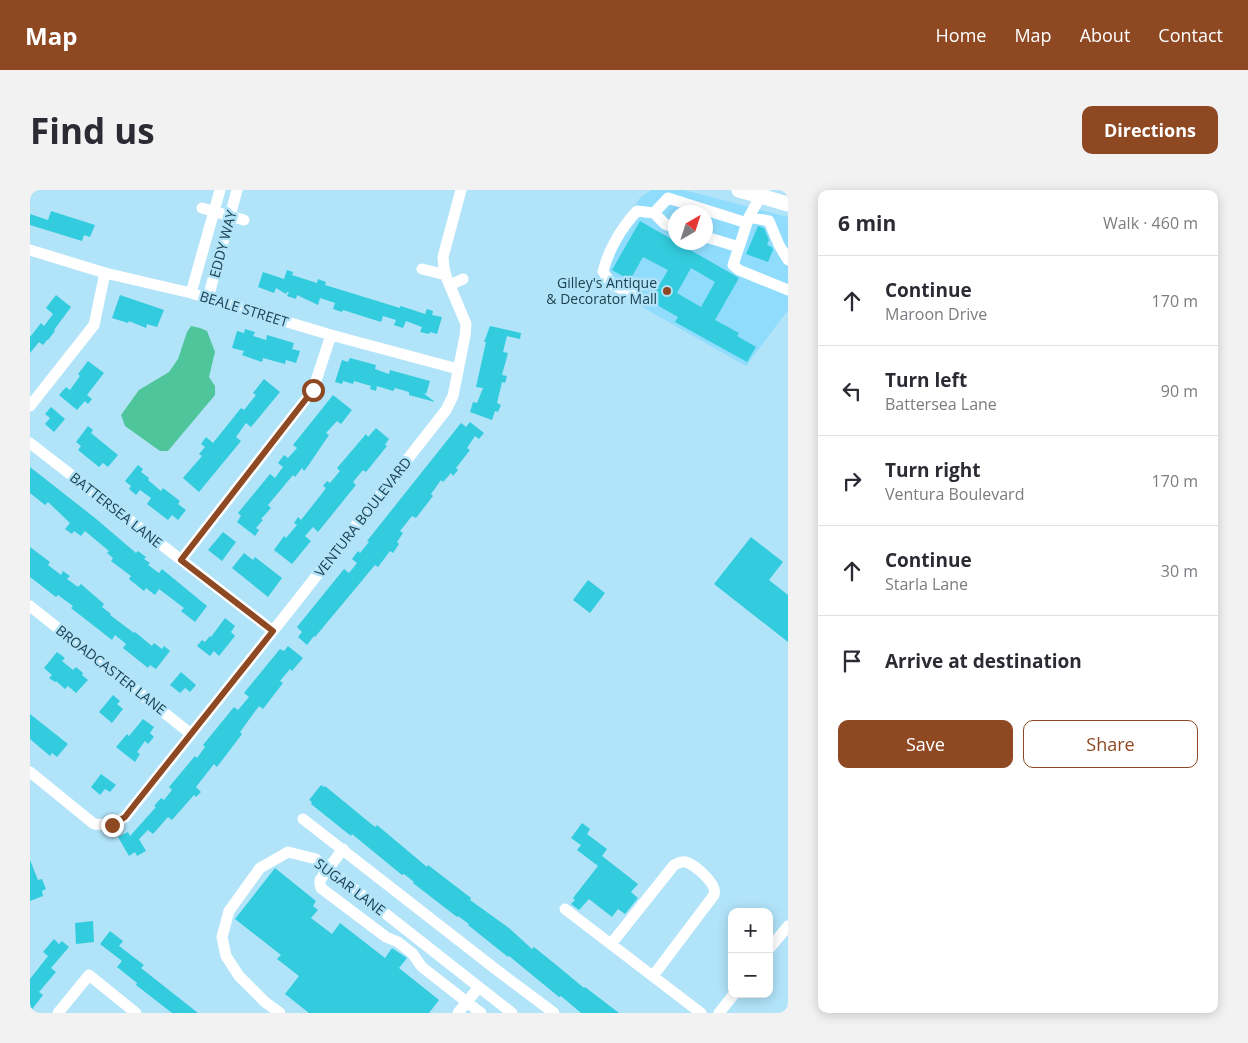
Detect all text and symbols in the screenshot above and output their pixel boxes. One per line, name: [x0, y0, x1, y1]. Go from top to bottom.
text: Map: [25, 19, 77, 52]
text: Home: [936, 23, 986, 47]
text: Map: [1014, 23, 1052, 47]
text: About: [1080, 23, 1130, 47]
text: Contact: [1158, 23, 1223, 47]
button: Directions: [1082, 106, 1218, 154]
text: Find us: [30, 107, 155, 154]
north arrow: [668, 205, 713, 250]
street label: EDDY WAY: [204, 208, 241, 280]
text: 6 min: [838, 209, 896, 237]
text: Walk · 460 m: [1103, 212, 1198, 234]
place label: Gilley's Antique & Decorator Mall: [546, 273, 657, 308]
text: Continue: [885, 277, 972, 303]
marker: Gilley's Antique & Decorator Mall: [661, 285, 673, 297]
street label: BEALE STREET: [198, 286, 291, 331]
icon: ahead: [838, 287, 866, 315]
text: 170 m: [1152, 290, 1198, 312]
text: Maroon Drive: [885, 303, 987, 325]
text: Turn left: [885, 367, 967, 393]
icon: left: [838, 377, 866, 405]
route start: [302, 379, 325, 402]
text: 90 m: [1161, 380, 1198, 402]
text: Battersea Lane: [885, 393, 997, 415]
street label: VENTURA BOULEVARD: [310, 453, 415, 580]
text: Turn right: [885, 457, 980, 483]
icon: right: [838, 467, 866, 495]
street label: BATTERSEA LANE: [66, 468, 166, 552]
text: 170 m: [1152, 470, 1198, 492]
text: Ventura Boulevard: [885, 483, 1024, 505]
text: Continue: [885, 547, 972, 573]
icon: ahead: [838, 557, 866, 585]
text: 30 m: [1161, 560, 1198, 582]
text: Starla Lane: [885, 573, 968, 595]
street label: BROADCASTER LANE: [52, 621, 170, 719]
icon: arrive: [838, 647, 866, 675]
text: Arrive at destination: [885, 648, 1082, 674]
button: Save: [838, 720, 1013, 768]
button: Share: [1023, 720, 1198, 768]
route end: [101, 814, 124, 837]
street label: SUGAR LANE: [311, 854, 389, 919]
map controls: [728, 908, 773, 998]
button: +: [728, 908, 773, 953]
button: −: [728, 953, 773, 998]

